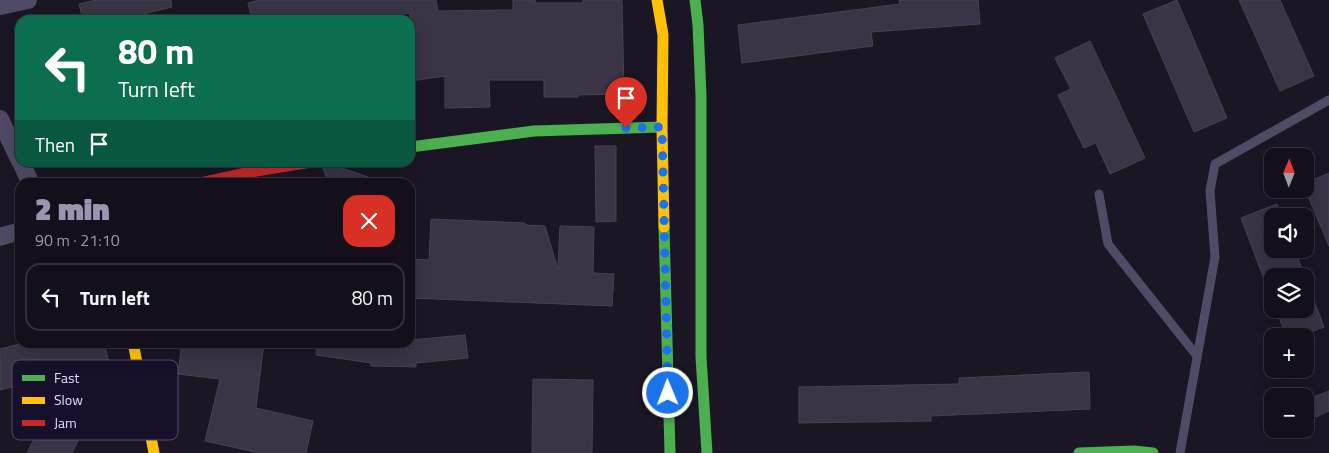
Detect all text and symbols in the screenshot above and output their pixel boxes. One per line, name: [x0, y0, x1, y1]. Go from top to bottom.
text: 80 m: [118, 24, 194, 78]
icon: left: [35, 35, 100, 100]
text: Turn left: [118, 72, 195, 106]
pin: [605, 77, 647, 128]
icon: arrive: [612, 84, 640, 112]
text: Then: [35, 130, 75, 159]
icon: arrive: [85, 130, 113, 158]
north arrow: [1264, 148, 1314, 198]
map controls: [1264, 148, 1314, 438]
text: 2 min: [35, 186, 110, 232]
button: close: [343, 195, 395, 247]
button: sound: [1264, 208, 1314, 258]
text: 90 m · 21:10: [35, 228, 120, 252]
button: layers: [1264, 268, 1314, 318]
icon: left: [37, 283, 65, 311]
text: Turn left: [80, 283, 150, 312]
text: 80 m: [352, 283, 393, 312]
button: +: [1264, 328, 1314, 378]
legend: [12, 360, 178, 440]
position arrow: [641, 366, 693, 418]
text: Fast: [54, 367, 79, 388]
button: −: [1264, 388, 1314, 438]
text: Slow: [54, 389, 83, 410]
text: Jam: [54, 412, 77, 433]

